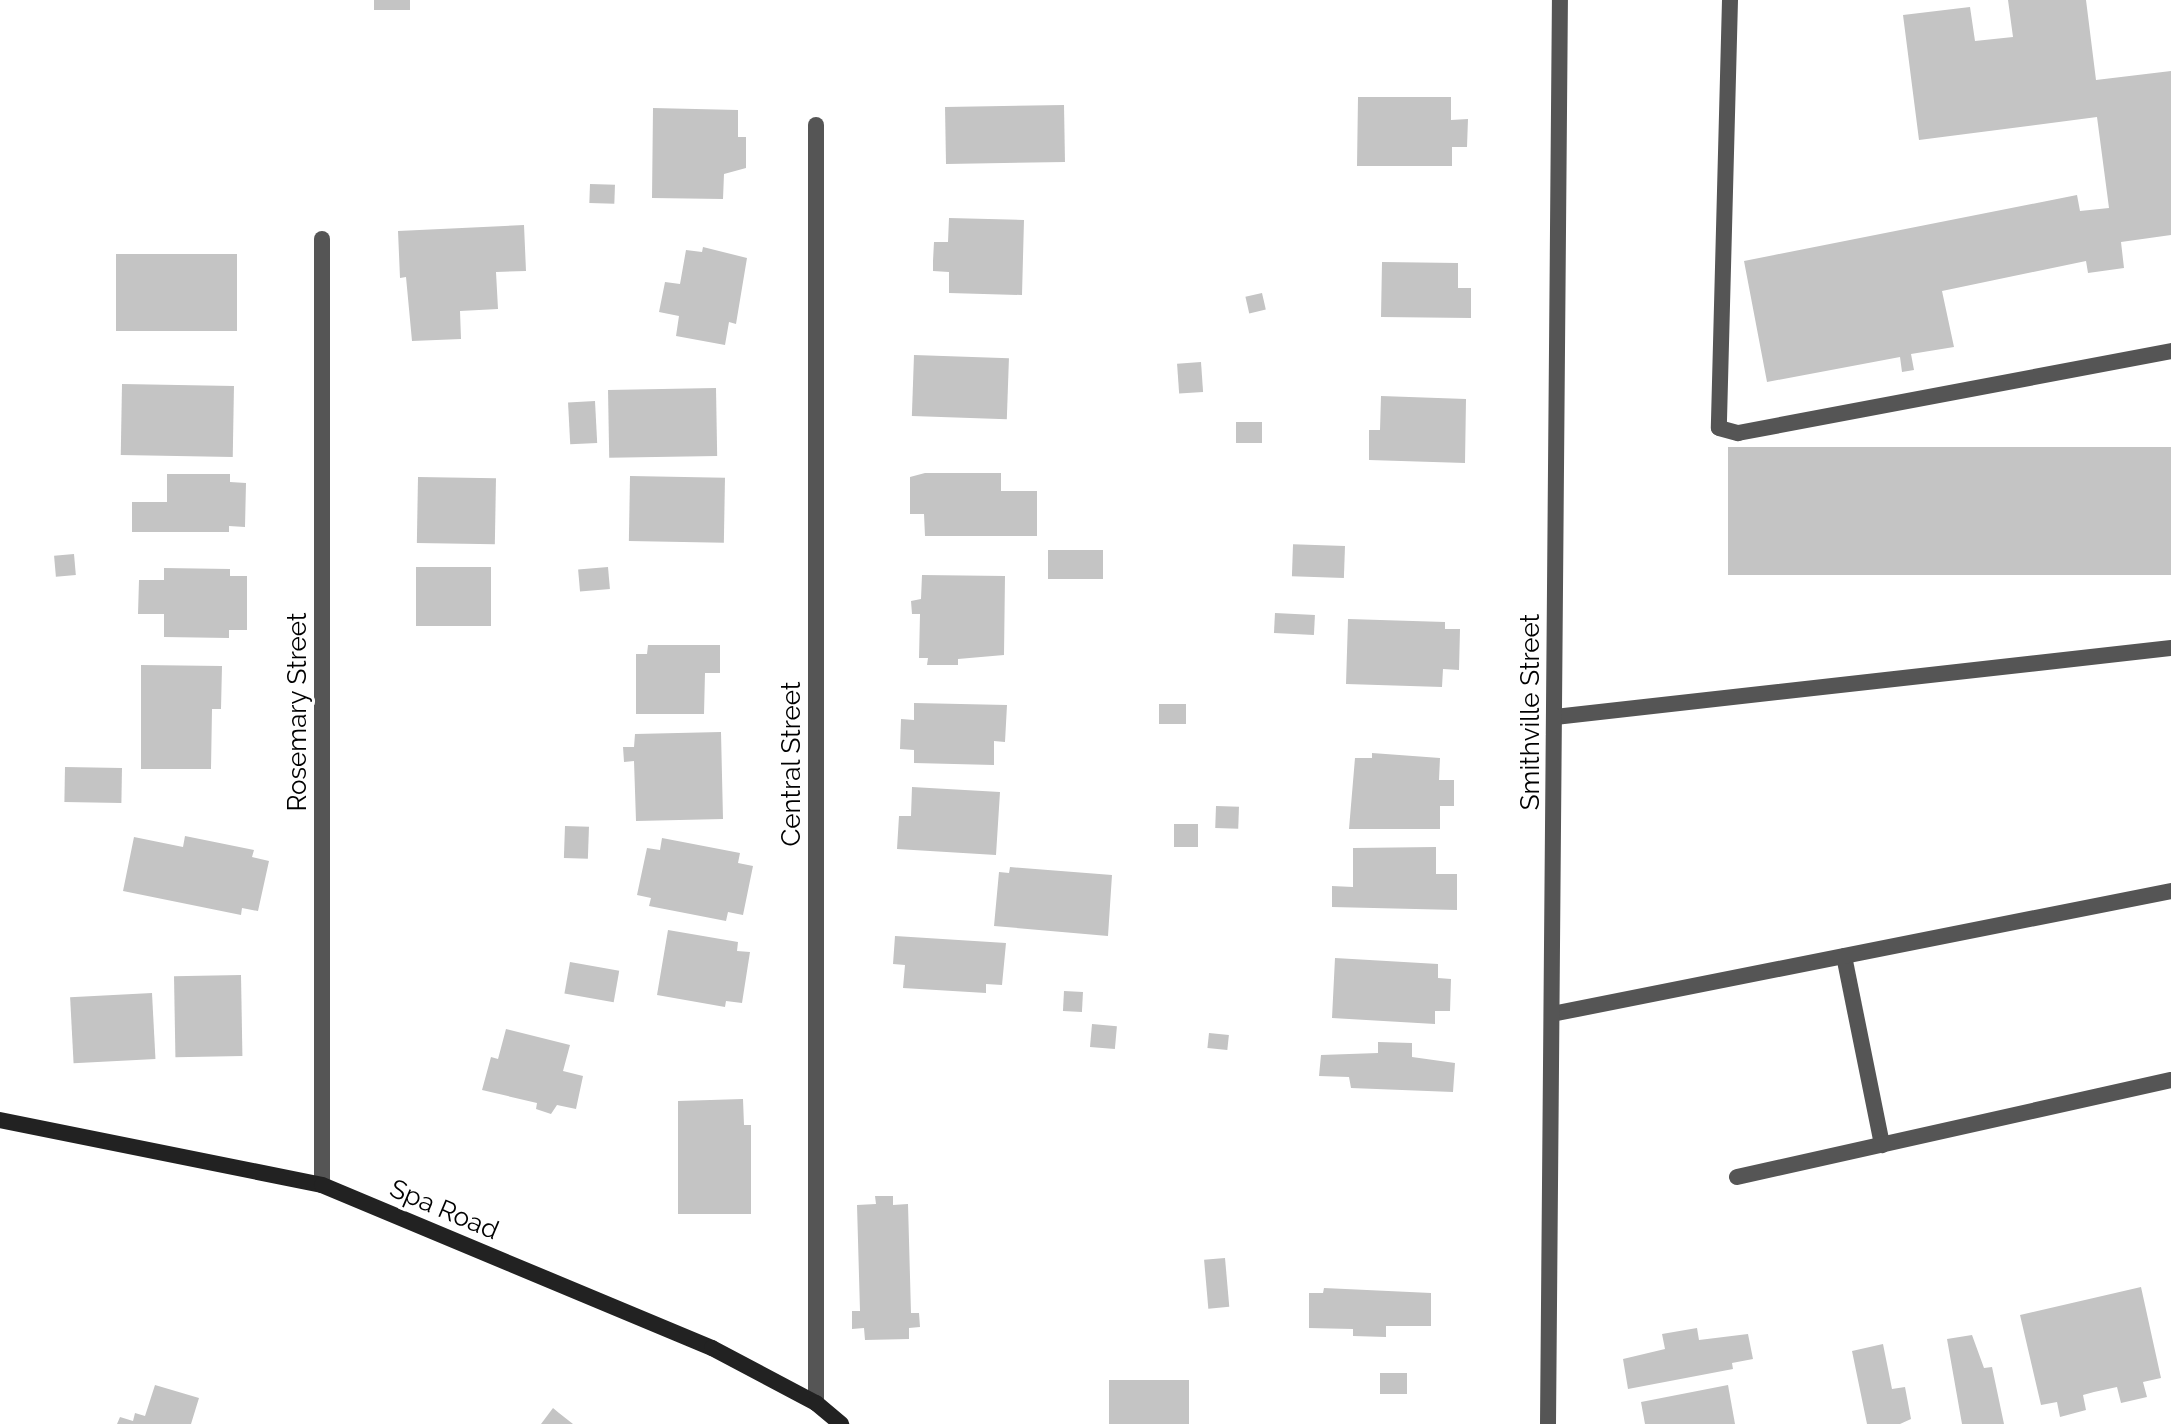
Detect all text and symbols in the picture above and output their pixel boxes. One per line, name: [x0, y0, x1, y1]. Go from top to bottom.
street label: Rosemary Street: [282, 612, 314, 812]
street label: Smithville Street: [1515, 614, 1547, 810]
street label: Central Street: [776, 681, 808, 847]
street label: Spa Road: [385, 1173, 503, 1247]

